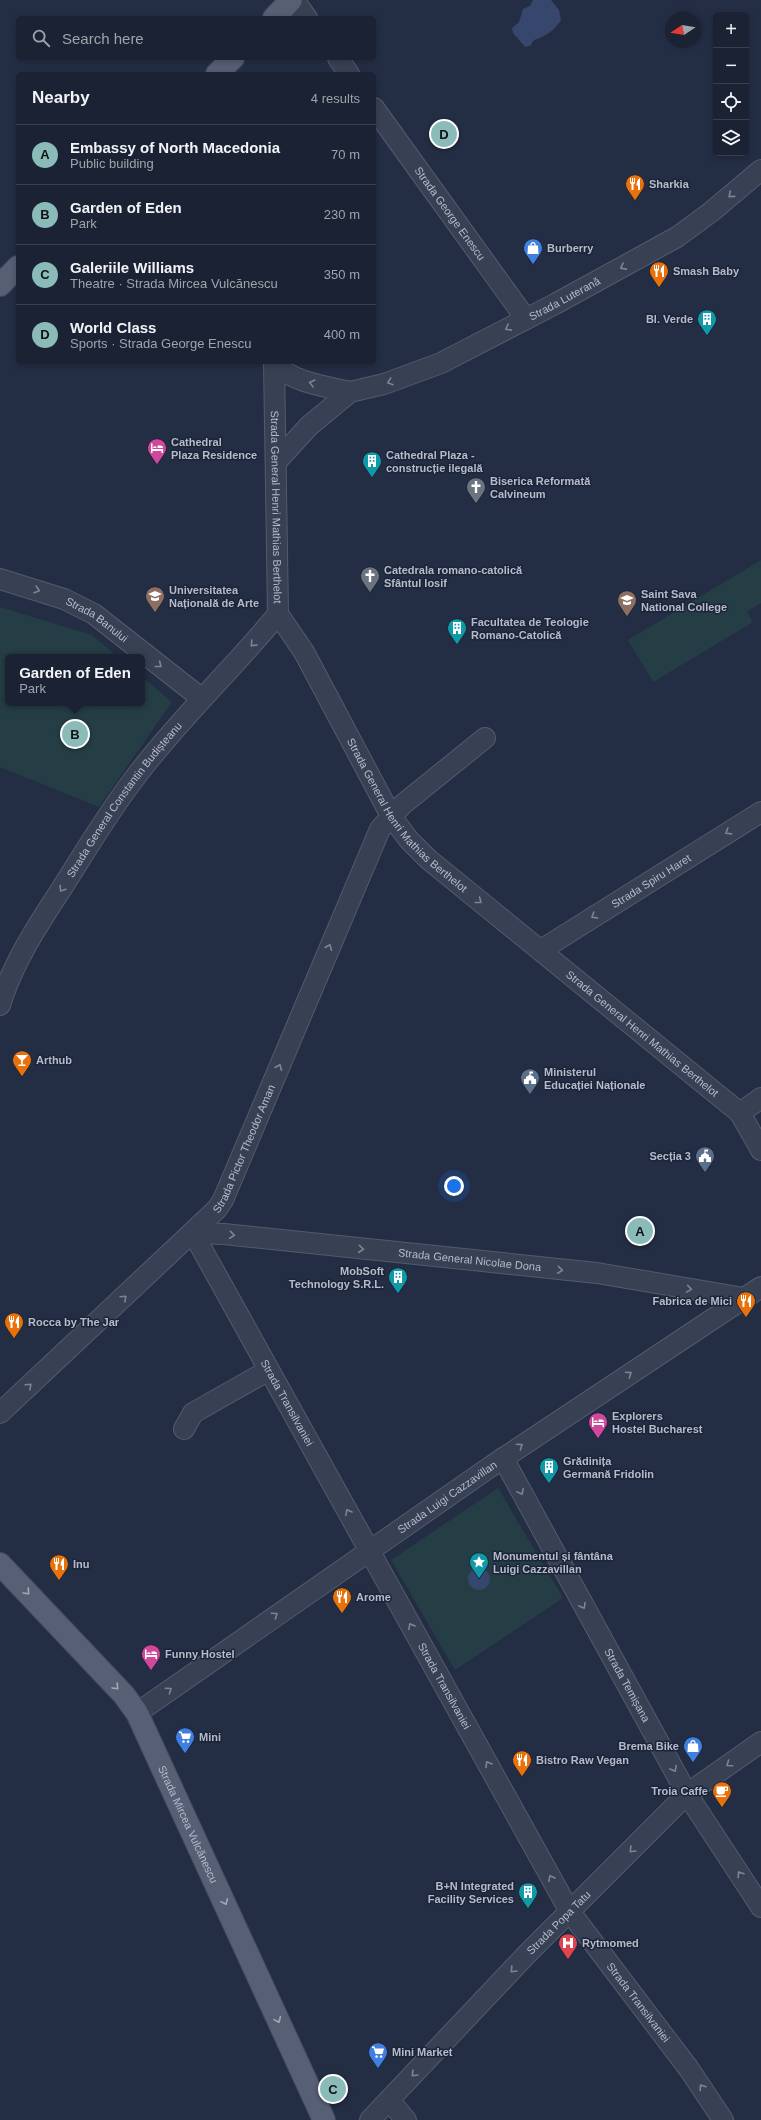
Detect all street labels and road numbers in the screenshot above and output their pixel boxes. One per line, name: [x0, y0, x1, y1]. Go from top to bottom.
street label: Strada George Enescu: [412, 165, 488, 262]
street label: Strada Luterană: [527, 274, 603, 322]
street label: Strada General Henri Mathias Berthelot: [269, 410, 284, 604]
street label: Strada Banului: [64, 595, 130, 644]
street label: Strada General Constantin Budișteanu: [64, 720, 186, 880]
street label: Strada General Henri Mathias Berthelot: [345, 736, 470, 894]
street label: Strada Spiru Haret: [609, 852, 693, 910]
street label: Strada General Henri Mathias Berthelot: [564, 968, 721, 1099]
street label: Strada Pictor Theodor Aman: [210, 1083, 277, 1215]
street label: Strada General Nicolae Dona: [397, 1246, 543, 1273]
street label: Strada Transilvaniei: [258, 1357, 316, 1448]
street label: Strada Luigi Cazzavillan: [395, 1458, 499, 1536]
street label: Strada Transilvaniei: [416, 1641, 473, 1731]
street label: Strada Temișana: [602, 1646, 653, 1725]
street label: Strada Mircea Vulcănescu: [156, 1764, 220, 1885]
street label: Strada Popa Tatu: [524, 1888, 593, 1957]
street label: Strada Transilvaniei: [604, 1960, 672, 2045]

